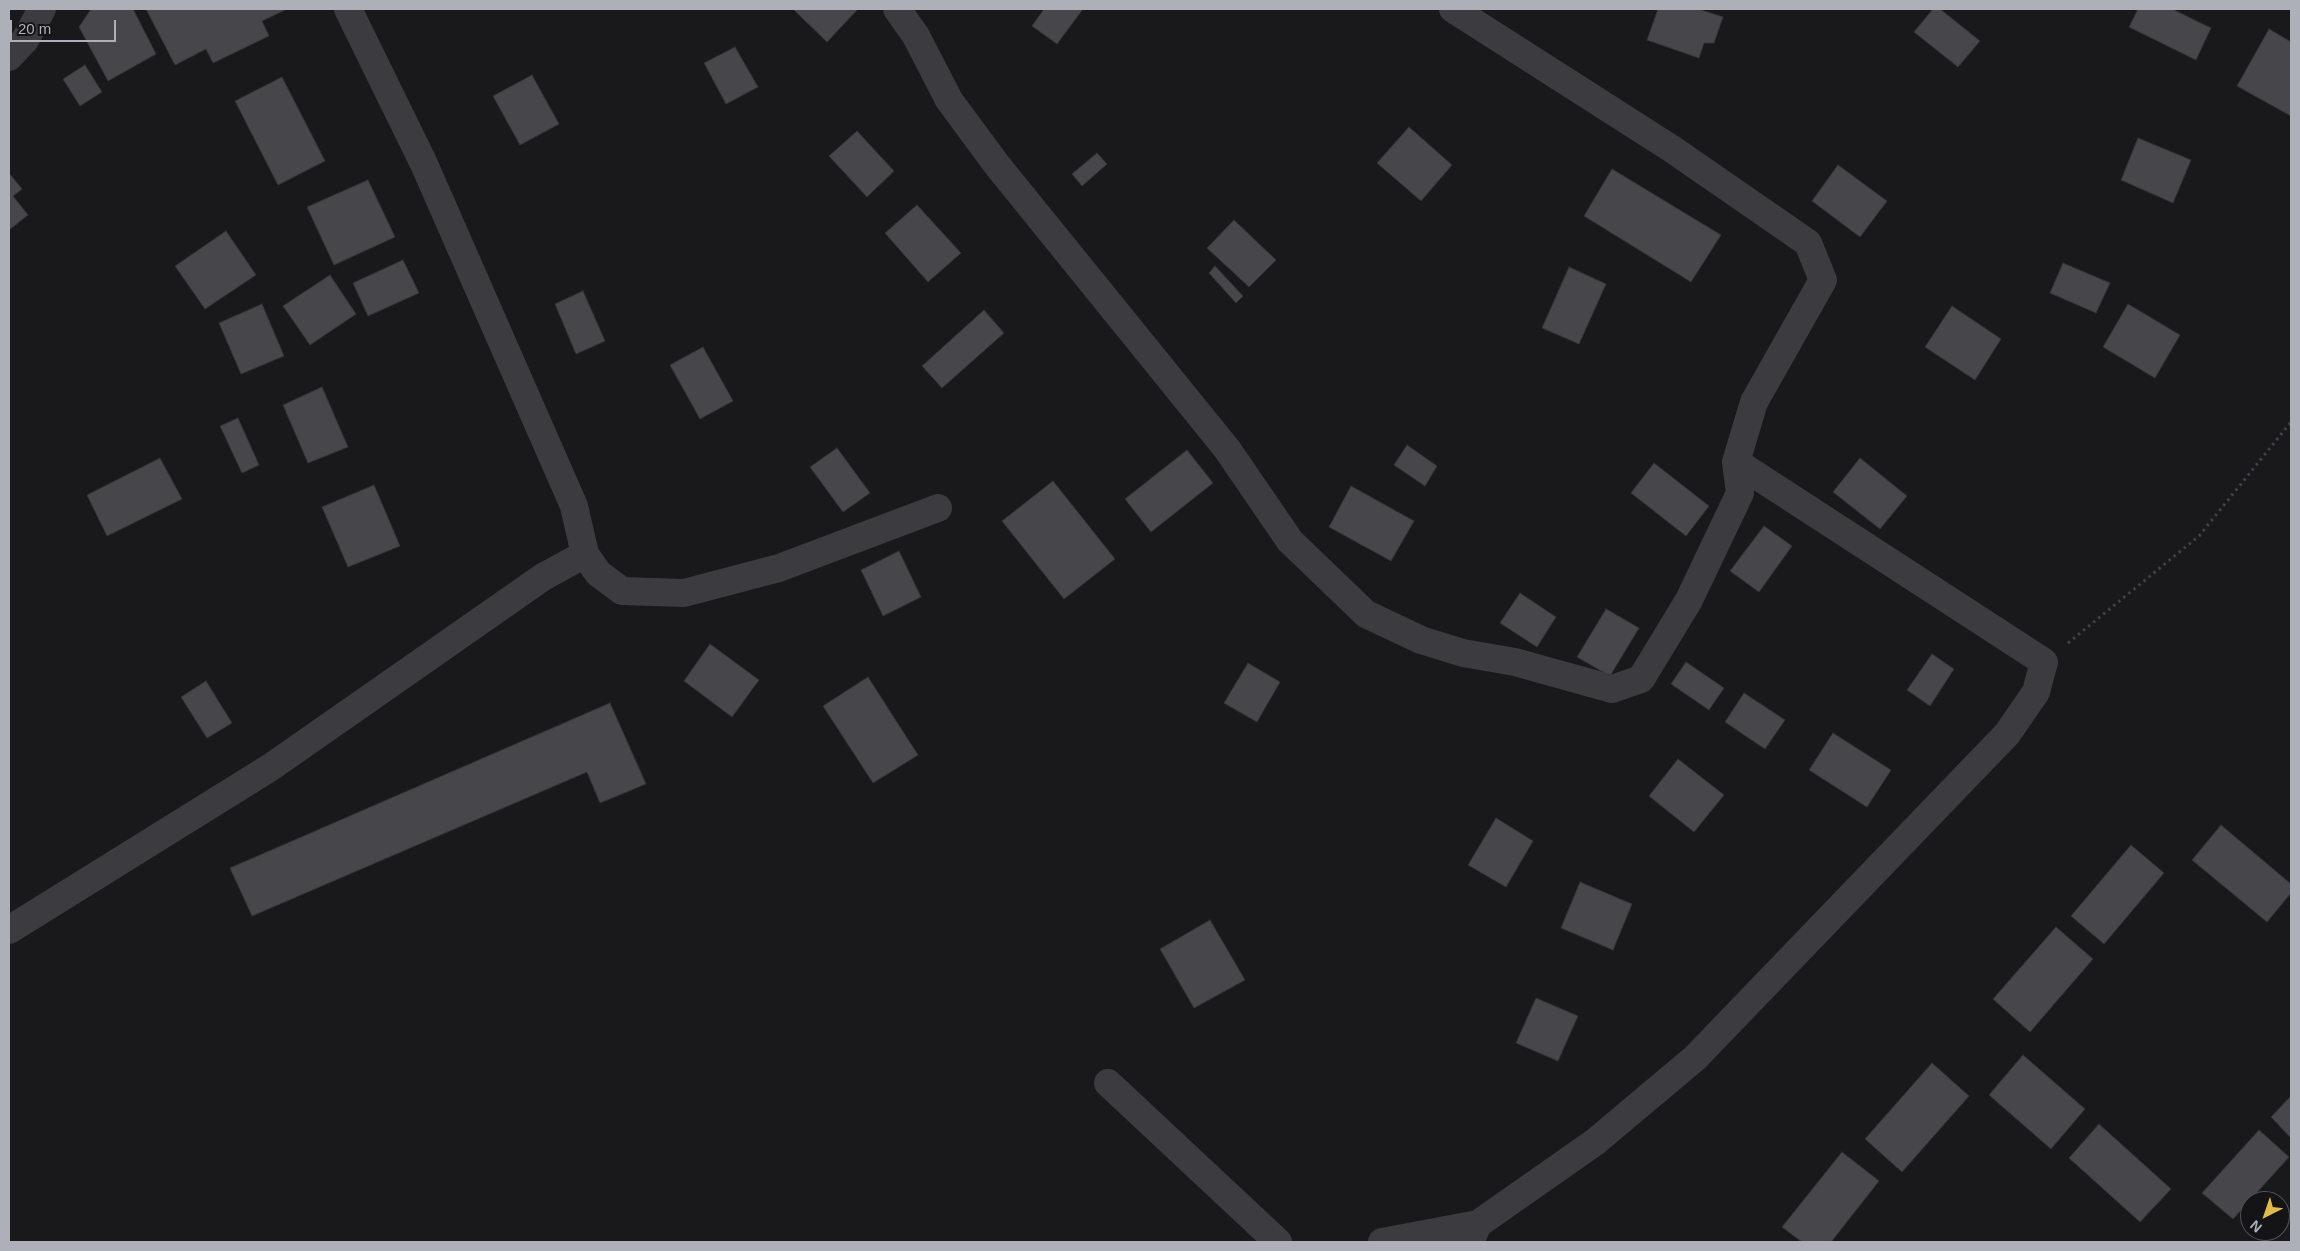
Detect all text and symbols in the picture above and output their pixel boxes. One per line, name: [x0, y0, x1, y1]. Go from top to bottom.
scale bar: [12, 10, 119, 42]
text: 20 m: [18, 20, 51, 37]
north arrow: [2240, 1191, 2290, 1241]
text: N: [2247, 1217, 2265, 1236]

